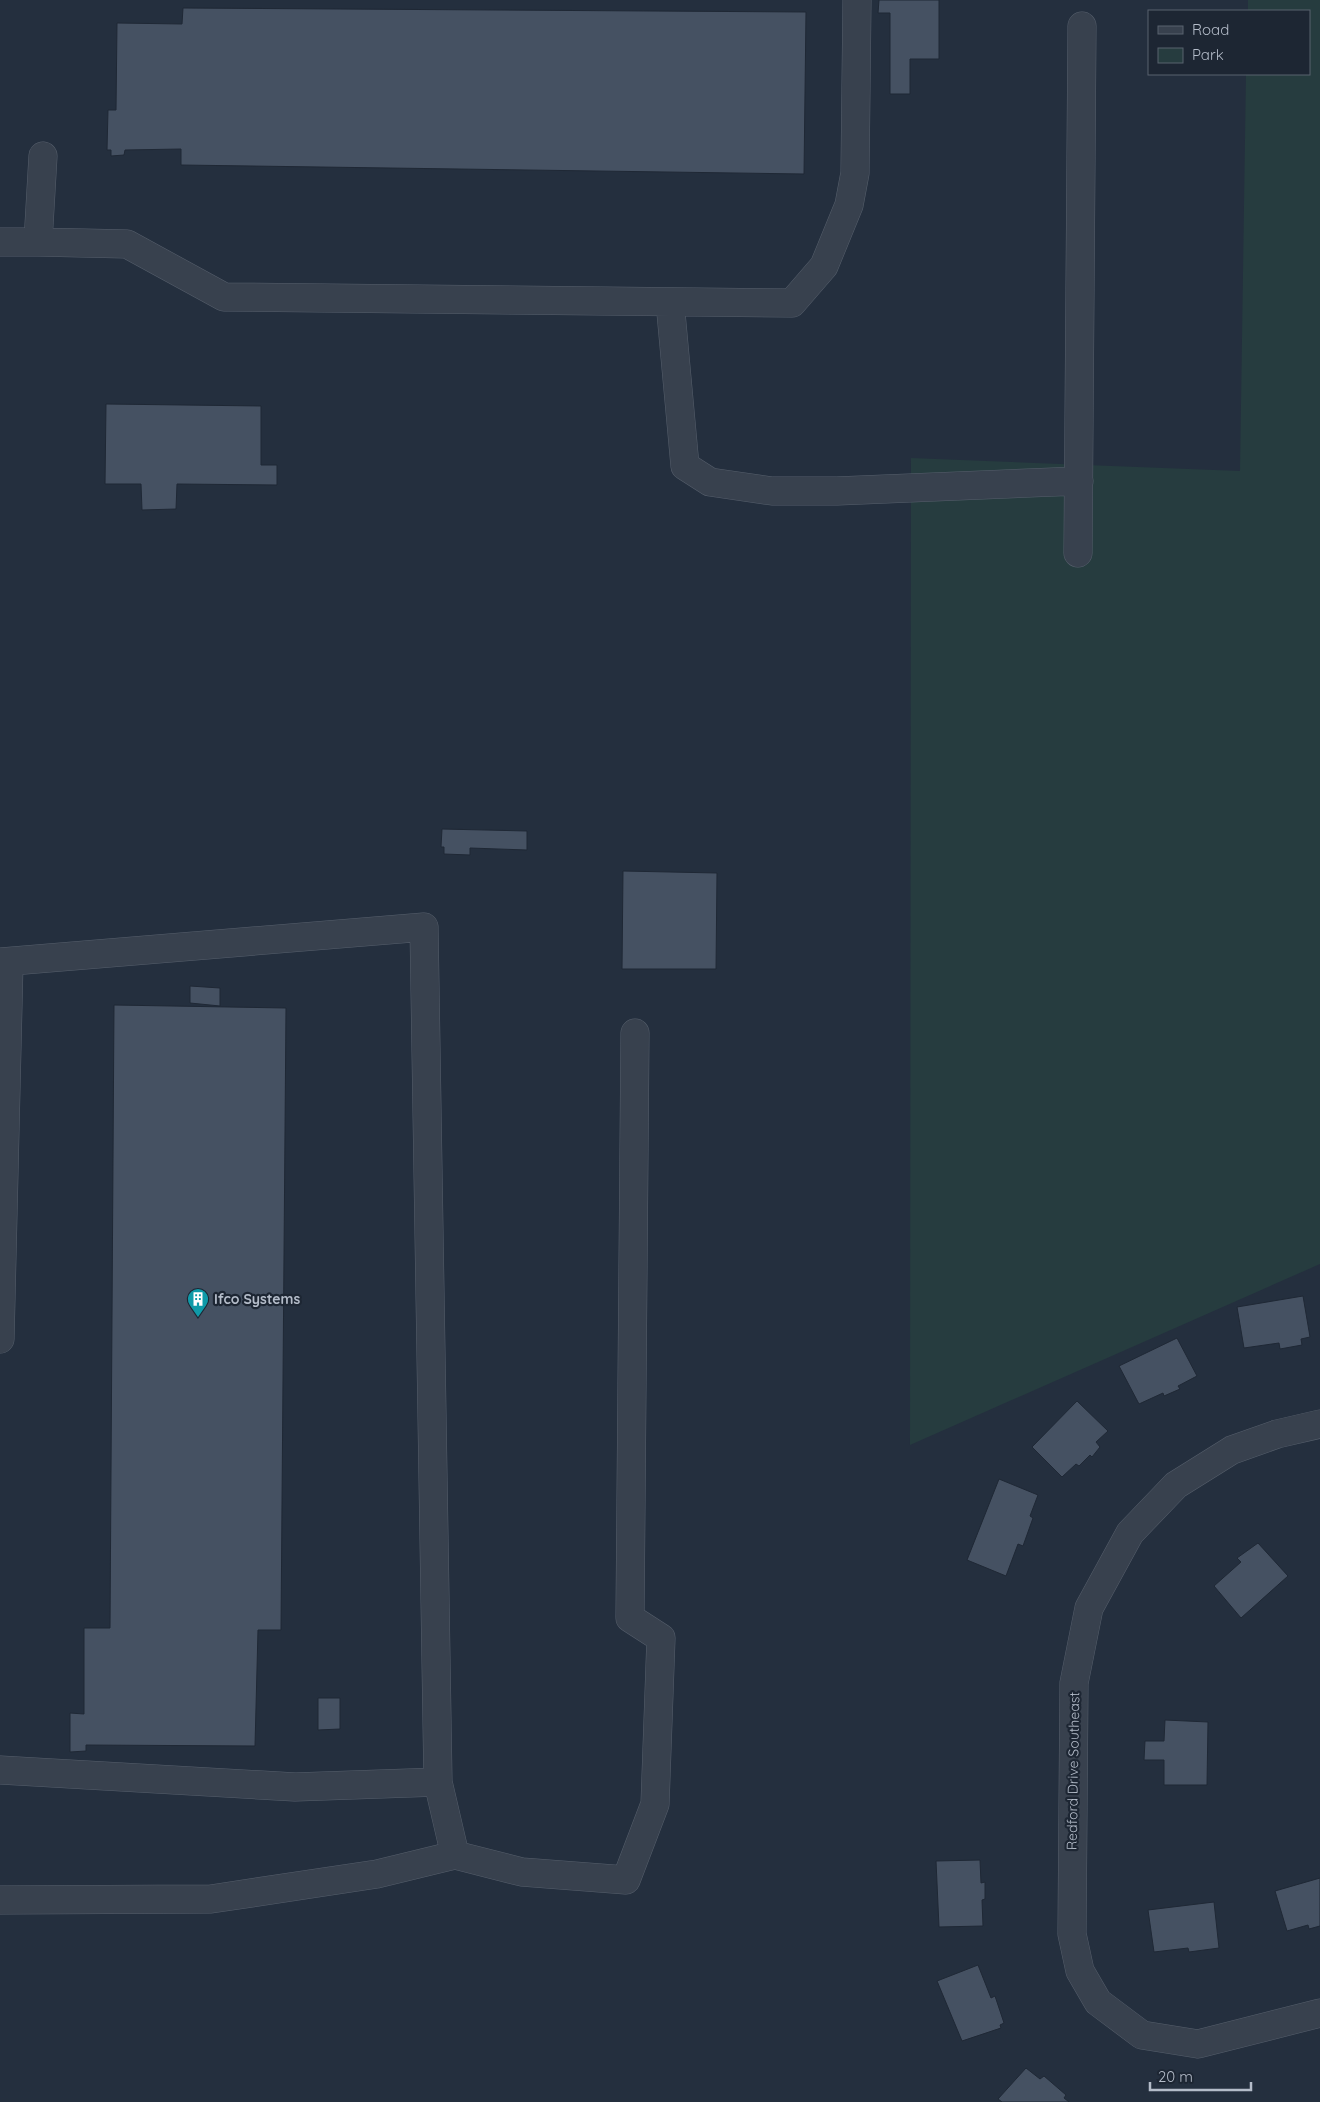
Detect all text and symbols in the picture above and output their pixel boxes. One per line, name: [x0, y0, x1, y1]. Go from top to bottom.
legend: [1148, 10, 1310, 75]
text: Road: [1192, 20, 1229, 39]
text: Park: [1192, 45, 1224, 64]
building icon: Ifco Systems: [186, 1287, 210, 1318]
place label: Ifco Systems: [214, 1290, 300, 1308]
street label: Redford Drive Southeast: [1063, 1691, 1083, 1850]
scale bar: [1150, 2060, 1251, 2092]
text: 20 m: [1158, 2067, 1193, 2086]

